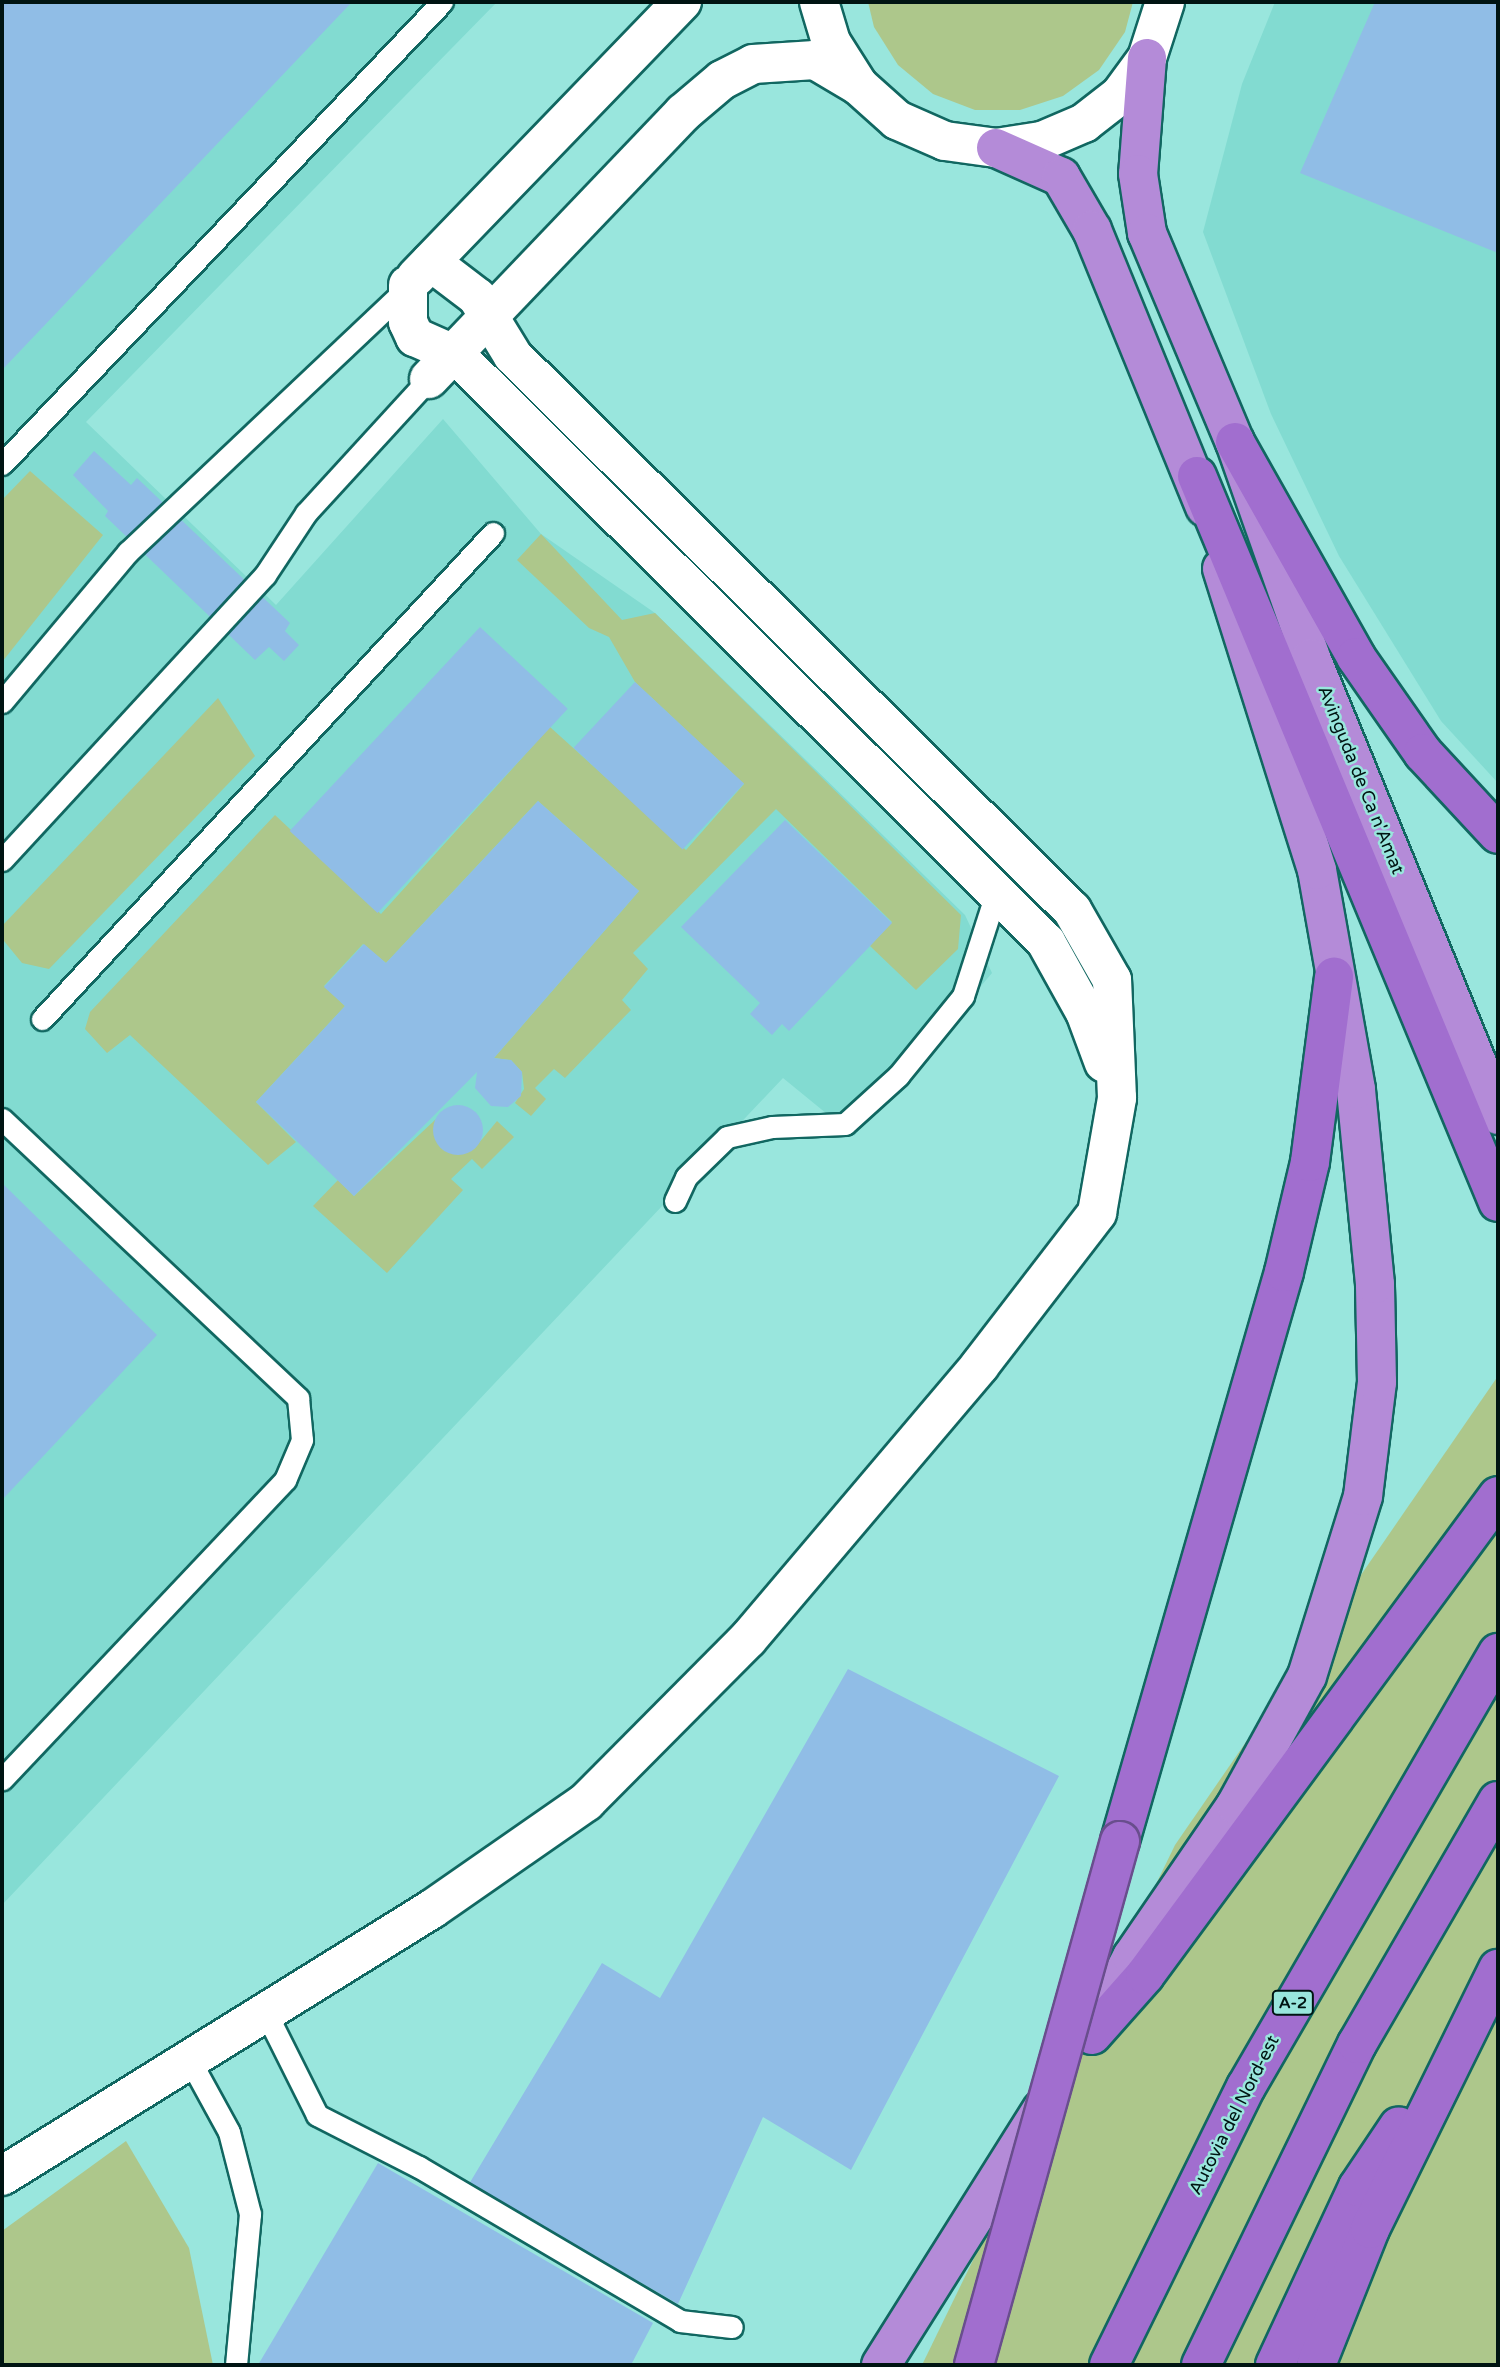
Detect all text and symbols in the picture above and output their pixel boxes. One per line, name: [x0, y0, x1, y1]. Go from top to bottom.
street label: Avinguda de Ca n'Amat: [1313, 683, 1409, 877]
road number: A-2: [1270, 1991, 1316, 2016]
street label: Autovia del Nord-est: [1184, 2032, 1284, 2198]

